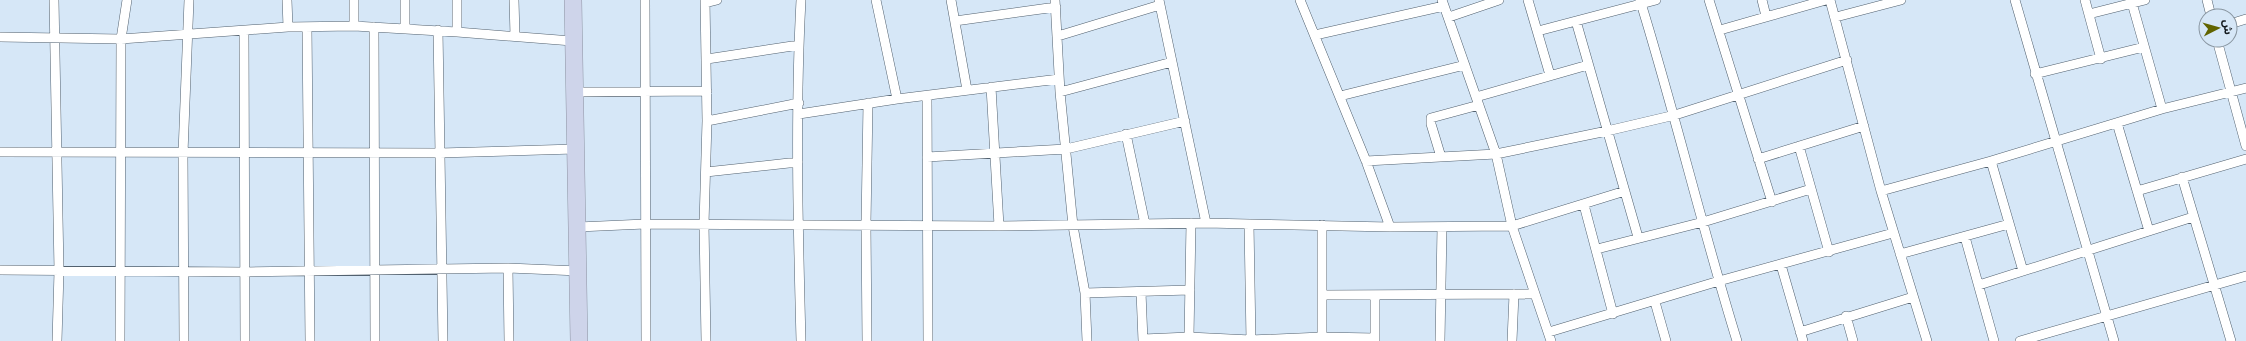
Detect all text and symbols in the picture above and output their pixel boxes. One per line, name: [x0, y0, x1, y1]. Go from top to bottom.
north arrow: [2198, 8, 2238, 48]
text: ش: [2220, 19, 2236, 35]

